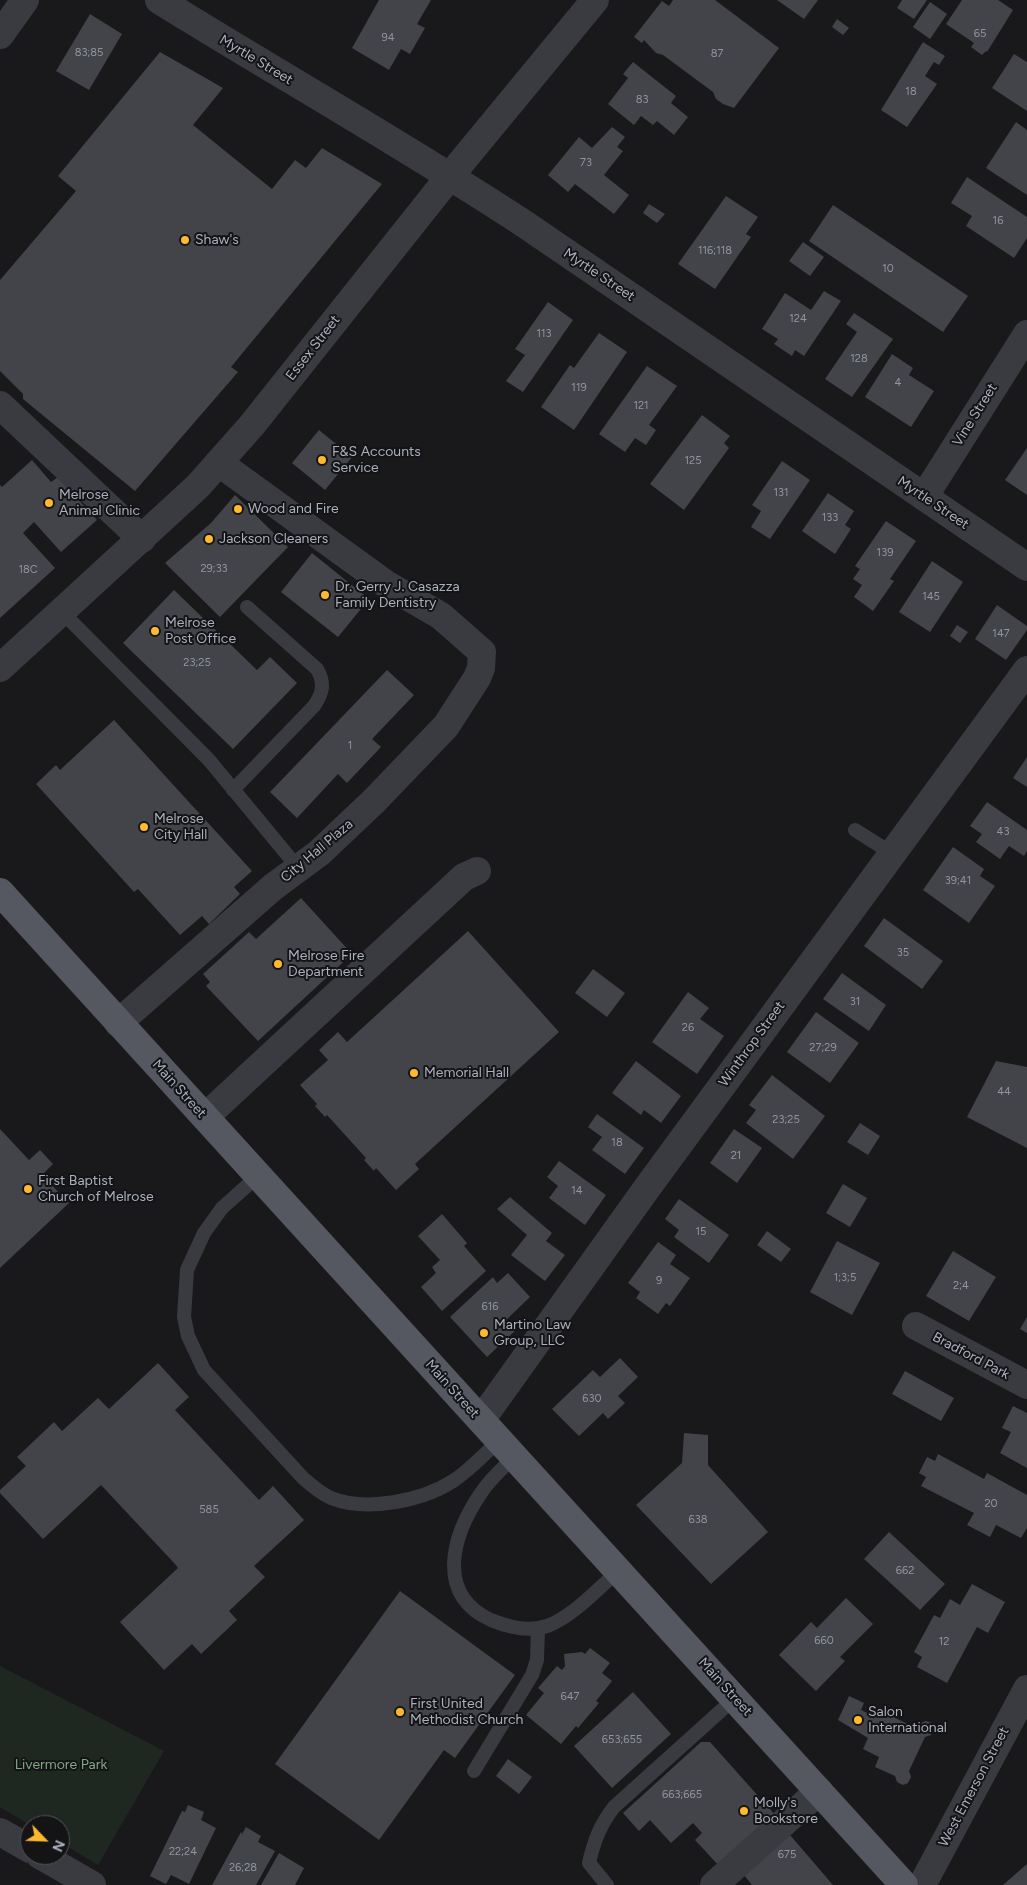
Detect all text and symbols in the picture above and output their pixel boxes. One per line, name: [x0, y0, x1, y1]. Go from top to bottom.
house number: 65: [974, 27, 986, 41]
house number: 94: [381, 31, 395, 45]
street label: Myrtle Street: [216, 32, 296, 88]
house number: 83;85: [75, 46, 103, 60]
house number: 87: [711, 47, 723, 61]
house number: 18: [905, 85, 917, 99]
house number: 83: [636, 93, 648, 107]
house number: 73: [580, 156, 592, 170]
house number: 16: [993, 214, 1003, 228]
place label: Shaw's: [195, 232, 239, 248]
marker: Shaw's: [179, 234, 191, 246]
house number: 116;118: [698, 244, 732, 258]
street label: Myrtle Street: [560, 245, 638, 305]
house number: 10: [882, 262, 894, 276]
street label: Essex Street: [282, 312, 344, 384]
house number: 124: [789, 312, 807, 326]
house number: 113: [536, 327, 552, 341]
house number: 128: [850, 352, 868, 366]
house number: 4: [895, 376, 901, 390]
street label: Vine Street: [949, 380, 1001, 450]
house number: 119: [571, 381, 587, 395]
house number: 121: [633, 399, 649, 413]
place label: F&S Accounts Service: [332, 444, 421, 477]
marker: F&S Accounts Service: [316, 454, 328, 466]
house number: 125: [684, 454, 702, 468]
street label: Myrtle Street: [894, 473, 972, 533]
house number: 131: [773, 486, 789, 500]
place label: Melrose Animal Clinic: [59, 487, 140, 520]
marker: Melrose Animal Clinic: [43, 497, 55, 509]
place label: Wood and Fire: [248, 501, 339, 517]
marker: Wood and Fire: [232, 503, 244, 515]
house number: 133: [822, 511, 838, 525]
place label: Jackson Cleaners: [219, 531, 328, 547]
marker: Jackson Cleaners: [203, 533, 215, 545]
house number: 139: [877, 546, 893, 560]
house number: 29;33: [200, 562, 228, 576]
house number: 18C: [18, 563, 38, 577]
place label: Dr. Gerry J. Casazza Family Dentistry: [335, 579, 460, 612]
marker: Dr. Gerry J. Casazza Family Dentistry: [319, 589, 331, 601]
house number: 145: [922, 590, 940, 604]
place label: Melrose Post Office: [165, 615, 236, 648]
marker: Melrose Post Office: [149, 625, 161, 637]
house number: 147: [992, 627, 1010, 641]
house number: 23;25: [183, 656, 211, 670]
house number: 1: [348, 739, 352, 753]
place label: Melrose City Hall: [154, 811, 207, 844]
street label: City Hall Plaza: [277, 816, 357, 886]
marker: Melrose City Hall: [138, 821, 150, 833]
house number: 43: [997, 825, 1009, 839]
house number: 39;41: [945, 874, 971, 888]
house number: 35: [897, 946, 909, 960]
place label: Melrose Fire Department: [288, 948, 364, 980]
marker: Melrose Fire Department: [272, 958, 284, 970]
house number: 31: [850, 995, 860, 1009]
street label: Winthrop Street: [715, 998, 789, 1090]
house number: 26: [682, 1021, 694, 1035]
house number: 27;29: [809, 1041, 837, 1055]
street label: Main Street: [148, 1056, 210, 1122]
place label: Memorial Hall: [424, 1065, 509, 1081]
marker: Memorial Hall: [408, 1067, 420, 1079]
house number: 44: [997, 1085, 1011, 1099]
house number: 23;25: [772, 1113, 800, 1127]
house number: 18: [611, 1136, 623, 1150]
house number: 21: [731, 1149, 741, 1163]
place label: First Baptist Church of Melrose: [38, 1173, 154, 1206]
marker: First Baptist Church of Melrose: [22, 1183, 34, 1195]
house number: 14: [571, 1184, 583, 1198]
house number: 15: [696, 1225, 706, 1239]
house number: 1;3;5: [834, 1271, 856, 1285]
house number: 9: [656, 1274, 662, 1288]
house number: 2;4: [953, 1279, 969, 1293]
house number: 616: [482, 1300, 498, 1314]
place label: Martino Law Group, LLC: [494, 1317, 571, 1350]
marker: Martino Law Group, LLC: [478, 1327, 490, 1339]
street label: Bradford Park: [930, 1329, 1012, 1383]
street label: Main Street: [421, 1356, 483, 1422]
house number: 630: [582, 1392, 602, 1406]
house number: 20: [984, 1497, 998, 1511]
house number: 585: [199, 1503, 219, 1517]
house number: 638: [689, 1513, 707, 1527]
house number: 662: [896, 1564, 914, 1578]
house number: 660: [814, 1634, 834, 1648]
house number: 12: [939, 1635, 949, 1649]
street label: Main Street: [694, 1654, 756, 1720]
house number: 647: [561, 1690, 579, 1704]
place label: First United Methodist Church: [410, 1696, 523, 1728]
place label: Salon International: [868, 1704, 947, 1736]
marker: First United Methodist Church: [394, 1706, 406, 1718]
marker: Salon International: [852, 1714, 864, 1726]
street label: West Emerson Street: [935, 1724, 1013, 1850]
house number: 653;655: [602, 1733, 642, 1747]
park label: Livermore Park: [15, 1757, 107, 1773]
house number: 663;665: [662, 1788, 702, 1802]
place label: Molly's Bookstore: [754, 1795, 818, 1828]
marker: Molly's Bookstore: [738, 1805, 750, 1817]
north arrow: [20, 1815, 70, 1865]
text: N: [48, 1837, 68, 1854]
house number: 22;24: [169, 1845, 197, 1859]
house number: 675: [778, 1848, 796, 1862]
house number: 26;28: [229, 1861, 257, 1875]

